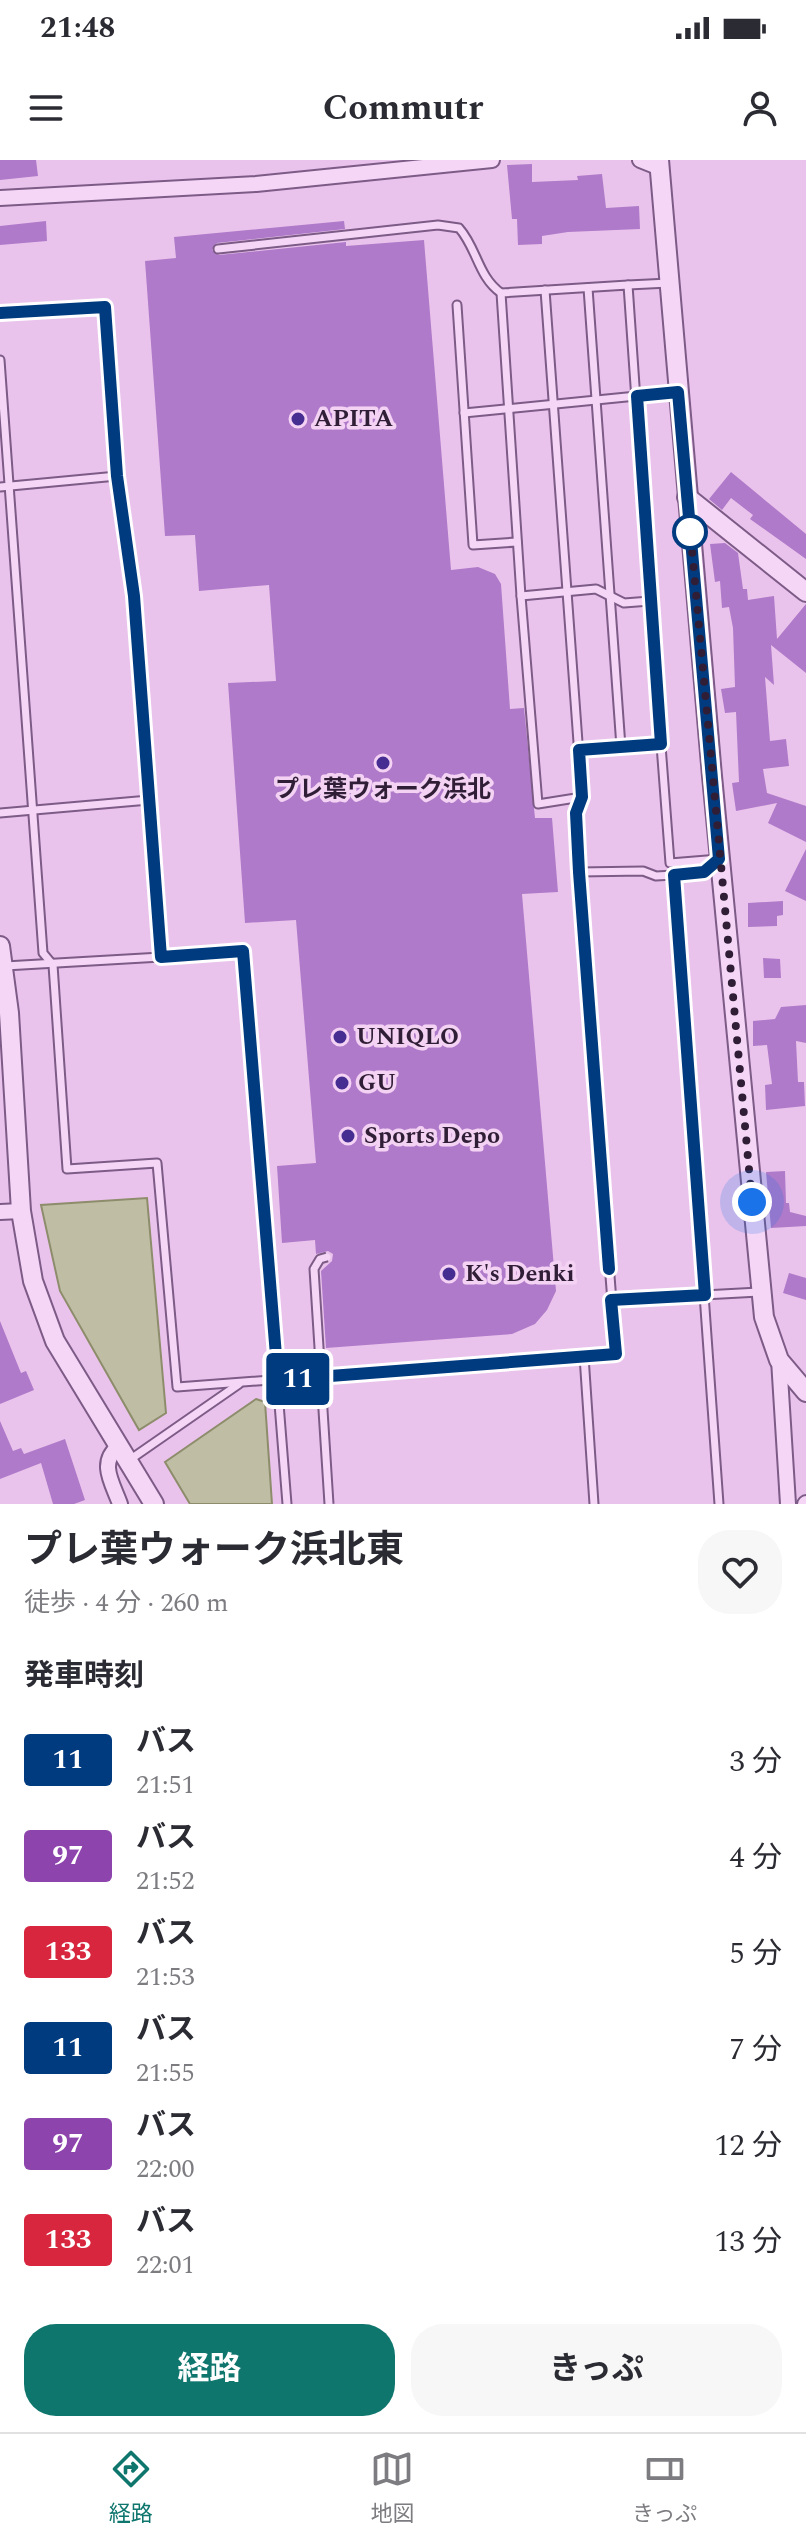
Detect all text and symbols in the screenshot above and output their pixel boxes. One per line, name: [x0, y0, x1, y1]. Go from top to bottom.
text: 21:48: [40, 5, 115, 51]
text: Commutr: [323, 81, 483, 136]
icon: menu: [24, 86, 68, 130]
icon: person: [738, 86, 782, 130]
place label: APITA: [314, 401, 394, 437]
marker: APITA: [289, 410, 307, 428]
unlabelled marker: [673, 515, 707, 549]
marker: プレ葉ウォーク浜北: [374, 754, 392, 772]
place label: プレ葉ウォーク浜北: [275, 772, 491, 808]
place label: UNIQLO: [356, 1019, 459, 1055]
marker: UNIQLO: [331, 1028, 349, 1046]
place label: GU: [358, 1065, 396, 1101]
marker: GU: [333, 1074, 351, 1092]
place label: Sports Depo: [364, 1118, 500, 1154]
marker: Sports Depo: [339, 1127, 357, 1145]
your location: [732, 1182, 772, 1222]
place label: K's Denki: [465, 1256, 574, 1292]
marker: K's Denki: [440, 1265, 458, 1283]
line badge: 11: [262, 1353, 334, 1405]
text: 11: [282, 1357, 314, 1400]
text: プレ葉ウォーク浜北東: [24, 1522, 404, 1580]
button: heart: [698, 1530, 782, 1614]
text: 徒歩 · 4 分 · 260 m: [24, 1583, 228, 1623]
text: 発車時刻: [24, 1653, 144, 1699]
text: バス: [136, 1719, 196, 1765]
text: 11: [52, 1738, 84, 1781]
text: 3 分: [730, 1739, 782, 1785]
text: 21:51: [136, 1765, 195, 1805]
text: バス: [136, 1815, 196, 1861]
text: 97: [52, 1834, 84, 1877]
text: 4 分: [730, 1835, 782, 1881]
text: 21:52: [136, 1861, 195, 1901]
text: バス: [136, 1911, 196, 1957]
text: 133: [44, 1930, 92, 1973]
text: 5 分: [730, 1931, 782, 1977]
text: 21:53: [136, 1957, 195, 1997]
text: バス: [136, 2007, 196, 2053]
text: 11: [52, 2026, 84, 2069]
text: 7 分: [730, 2027, 782, 2073]
text: 21:55: [136, 2053, 195, 2093]
text: バス: [136, 2103, 196, 2149]
text: 97: [52, 2122, 84, 2165]
text: 12 分: [715, 2123, 782, 2169]
text: 22:00: [136, 2149, 195, 2189]
text: バス: [136, 2199, 196, 2245]
text: 133: [44, 2218, 92, 2261]
text: 13 分: [715, 2219, 782, 2265]
text: 22:01: [136, 2245, 195, 2285]
button: 経路: [24, 2324, 395, 2416]
button: きっぷ: [411, 2324, 782, 2416]
tab: 経路: [109, 2447, 153, 2531]
tab: 地図: [370, 2447, 414, 2531]
tab: きっぷ: [632, 2447, 697, 2531]

